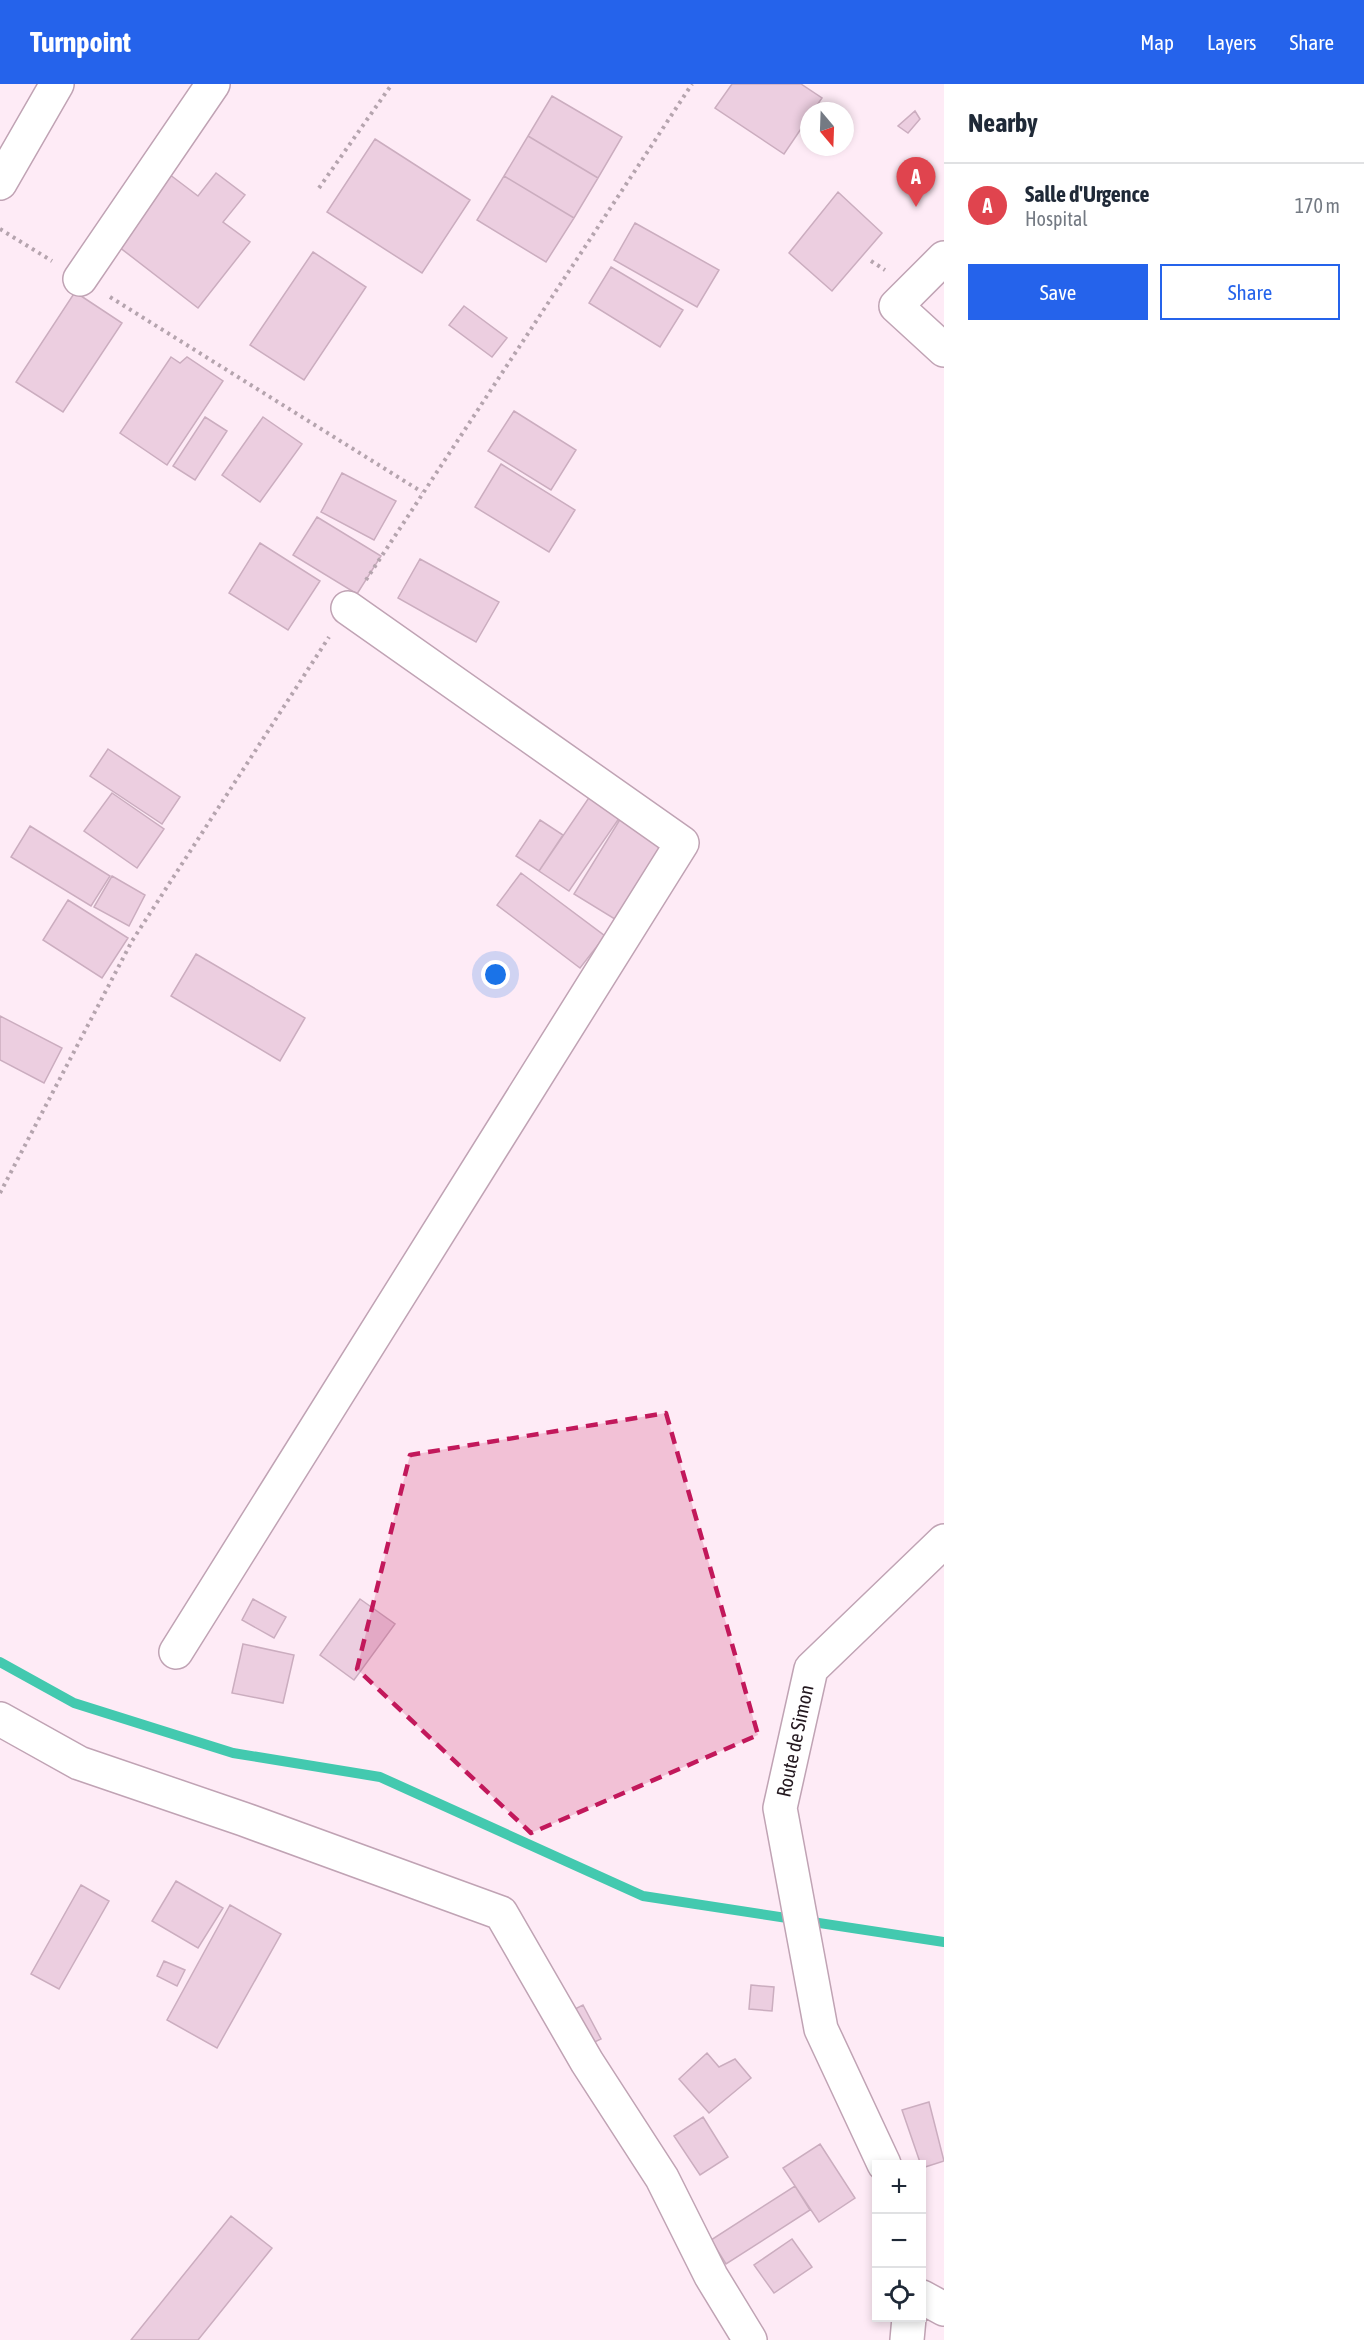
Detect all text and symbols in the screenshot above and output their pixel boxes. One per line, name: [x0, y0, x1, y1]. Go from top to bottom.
text: Turnpoint: [30, 26, 131, 58]
text: Map: [1140, 30, 1174, 54]
text: Layers: [1207, 30, 1257, 54]
text: Share: [1290, 30, 1334, 54]
north arrow: [800, 102, 854, 156]
text: Nearby: [968, 108, 1038, 138]
pin: A: [896, 158, 936, 207]
text: Salle d'Urgence: [1025, 181, 1150, 207]
text: A: [983, 194, 992, 217]
text: 170 m: [1295, 194, 1340, 217]
text: Hospital: [1025, 207, 1088, 230]
button: Save: [968, 264, 1148, 320]
button: Share: [1160, 264, 1340, 320]
your location: [481, 960, 510, 989]
street label: Route de Simon: [771, 1683, 818, 1799]
map controls: [872, 2160, 926, 2322]
button: +: [872, 2160, 926, 2214]
button: −: [872, 2214, 926, 2268]
button: locate: [872, 2268, 926, 2322]

